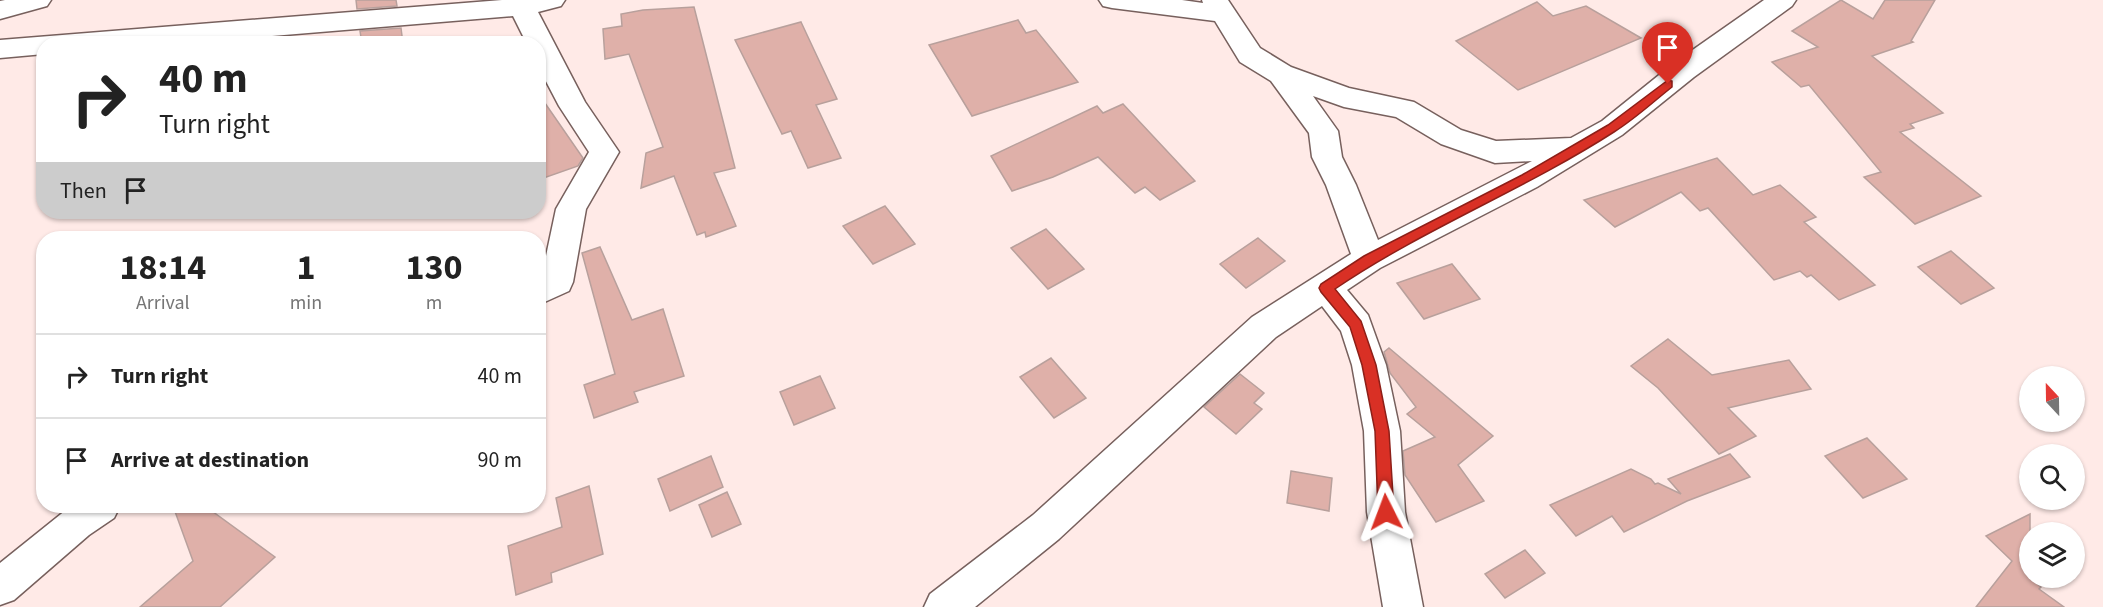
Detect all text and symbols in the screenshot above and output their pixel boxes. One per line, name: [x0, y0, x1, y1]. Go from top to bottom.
pin: [1642, 22, 1693, 84]
icon: arrive: [1651, 31, 1684, 64]
text: 40 m: [159, 49, 248, 109]
icon: right: [60, 60, 138, 138]
text: Turn right: [159, 105, 270, 144]
icon: arrive: [119, 174, 152, 207]
text: Then: [60, 175, 107, 207]
text: 18:14: [119, 242, 206, 293]
text: 1: [296, 242, 315, 293]
text: 130: [406, 242, 463, 293]
text: Arrival: [136, 289, 190, 317]
text: min: [290, 289, 322, 317]
text: m: [426, 289, 442, 317]
icon: right: [60, 360, 93, 393]
text: Turn right: [111, 360, 208, 392]
text: 40 m: [477, 360, 522, 392]
north arrow: [2019, 366, 2085, 432]
map controls: [2019, 366, 2085, 588]
icon: arrive: [60, 444, 93, 477]
text: Arrive at destination: [111, 444, 309, 476]
text: 90 m: [477, 444, 522, 476]
button: search: [2019, 444, 2085, 510]
position arrow: [1354, 480, 1418, 544]
button: layers: [2019, 522, 2085, 588]

